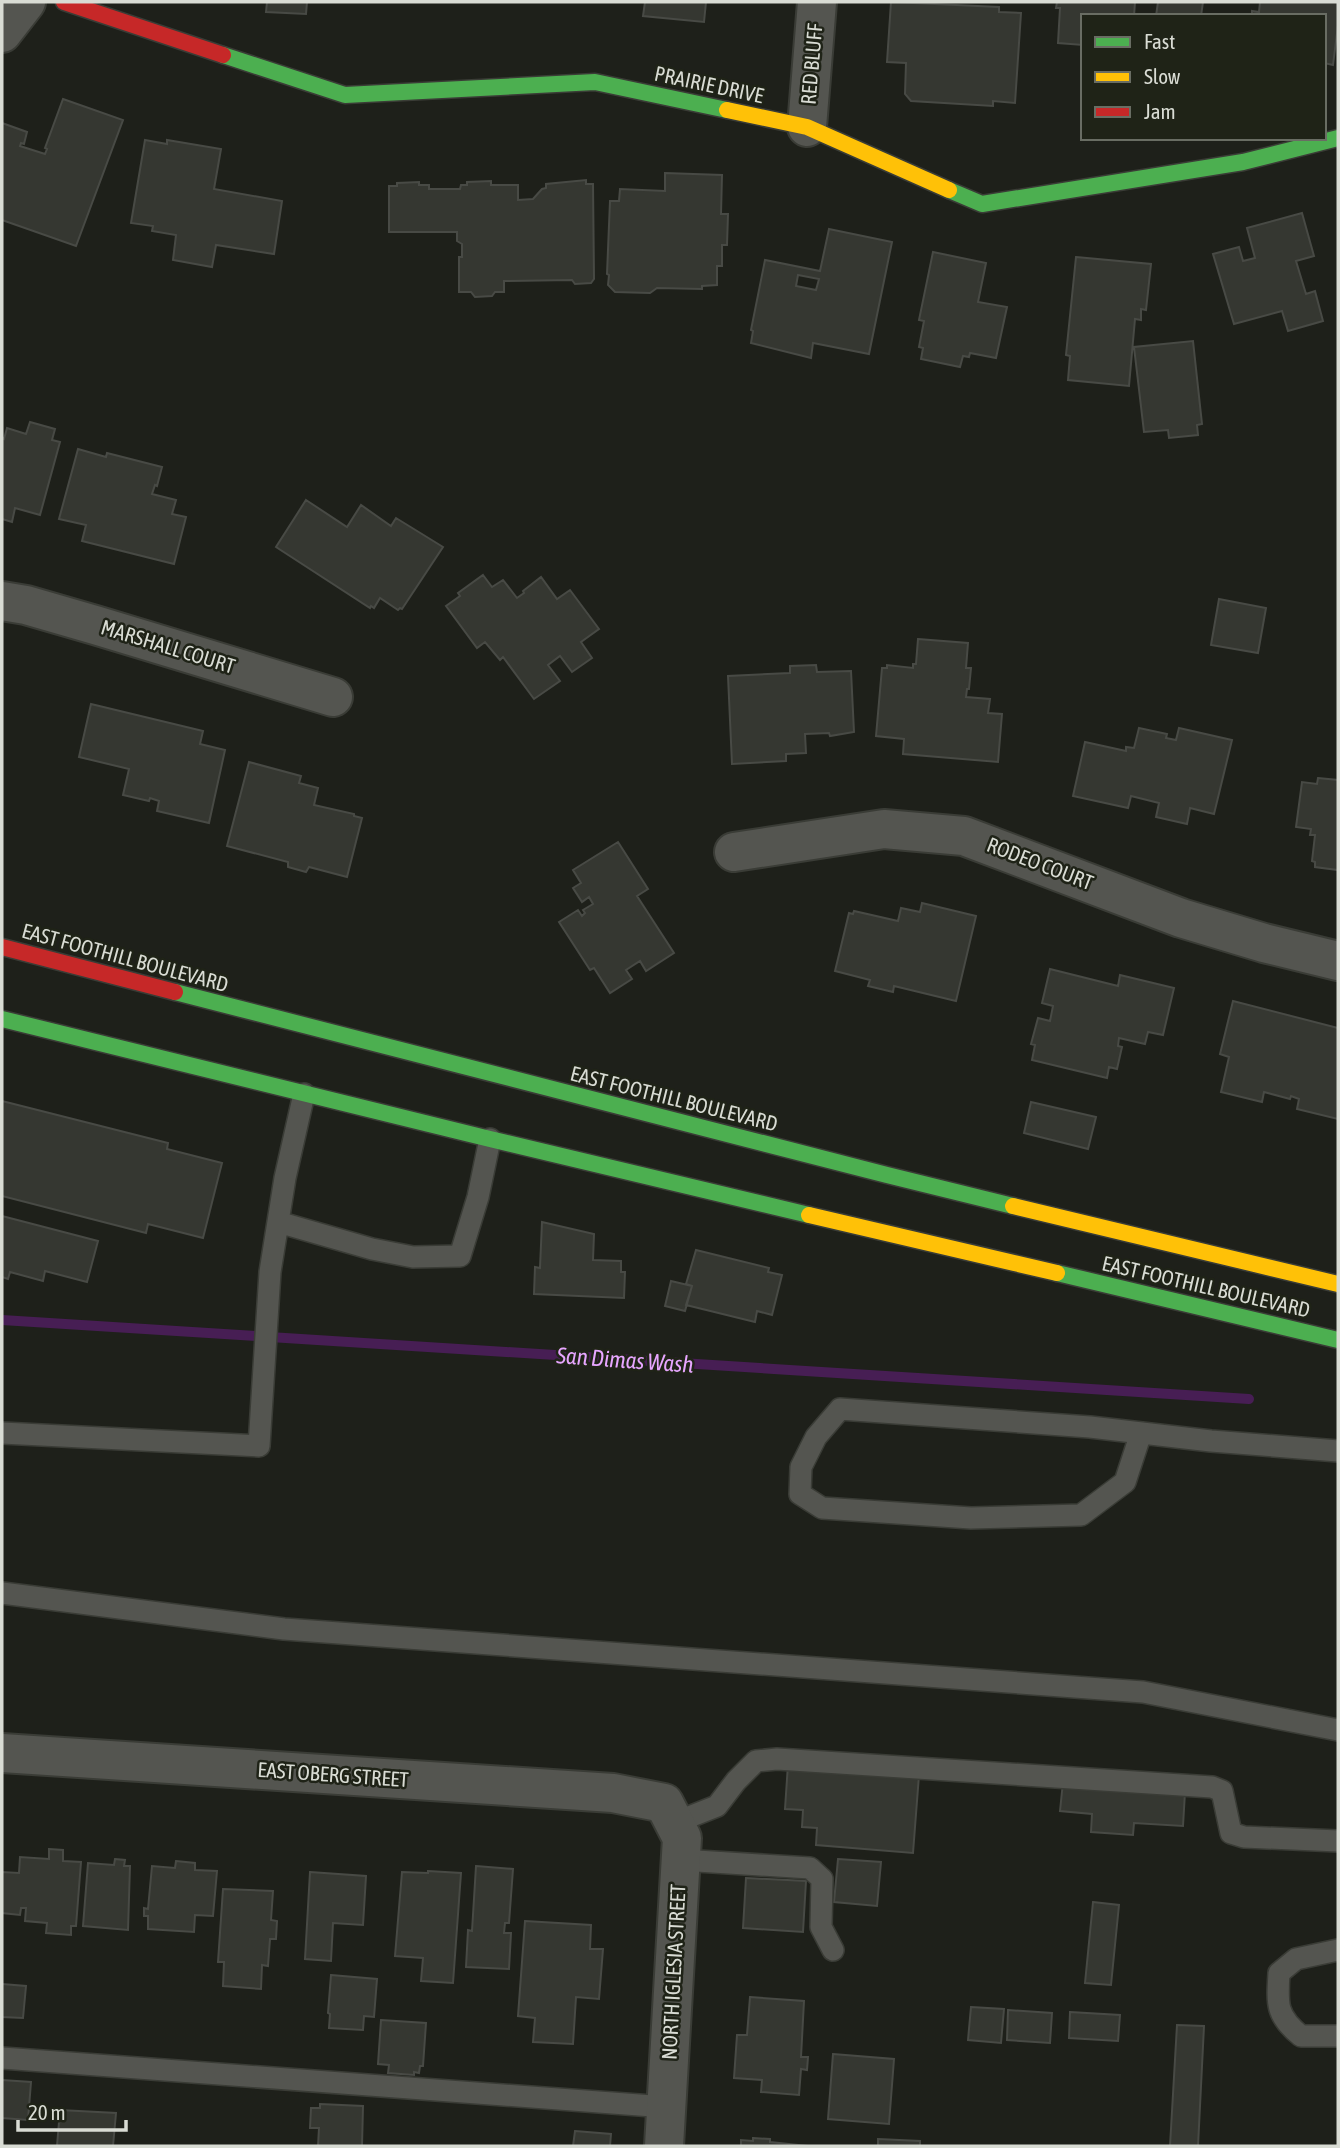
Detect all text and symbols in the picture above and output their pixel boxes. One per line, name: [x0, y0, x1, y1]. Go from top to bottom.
legend: [1081, 14, 1326, 140]
street label: RED BLUFF: [795, 22, 827, 106]
text: Fast: [1144, 29, 1175, 53]
street label: PRAIRIE DRIVE: [652, 61, 766, 107]
text: Slow: [1144, 64, 1181, 88]
text: Jam: [1144, 99, 1176, 123]
street label: MARSHALL COURT: [98, 614, 238, 678]
street label: RODEO COURT: [984, 832, 1097, 894]
street label: EAST FOOTHILL BOULEVARD: [19, 918, 231, 996]
street label: EAST FOOTHILL BOULEVARD: [568, 1061, 780, 1135]
street label: EAST FOOTHILL BOULEVARD: [1100, 1250, 1313, 1322]
water label: San Dimas Wash: [555, 1342, 694, 1378]
street label: EAST OBERG STREET: [257, 1757, 409, 1791]
street label: NORTH IGLESIA STREET: [656, 1883, 690, 2060]
scale bar: [18, 2088, 126, 2132]
text: 20 m: [28, 2100, 66, 2124]

